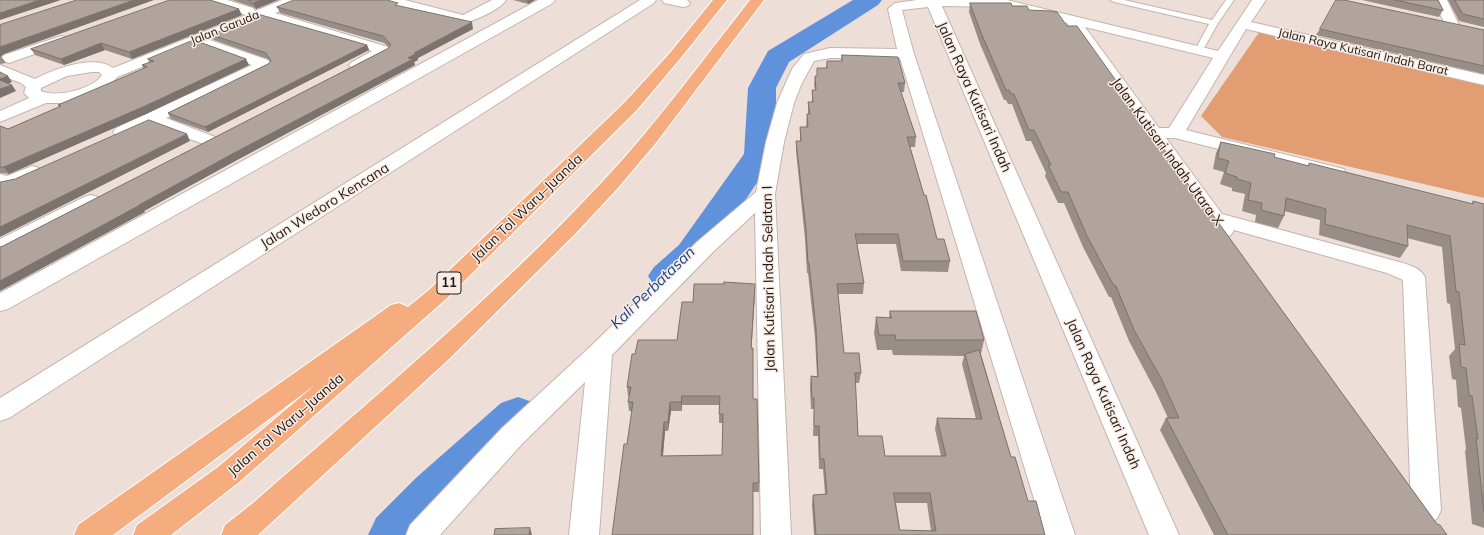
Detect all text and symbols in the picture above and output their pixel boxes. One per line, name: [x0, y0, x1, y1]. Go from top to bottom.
street label: Jalan Garuda: [188, 8, 262, 48]
street label: Jalan Raya Kutisari Indah: [933, 19, 1015, 175]
street label: Jalan Raya Kutisari Indah Barat: [1277, 25, 1449, 79]
street label: Jalan Kutisari Indah Utara X: [1108, 75, 1226, 229]
street label: Jalan Tol Waru–Juanda: [468, 151, 586, 265]
street label: Jalan Wedoro Kencana: [258, 160, 392, 252]
street label: Jalan Kutisari Indah Selatan I: [759, 186, 779, 372]
water label: Kali Perbatasan: [607, 243, 699, 333]
road number: 11: [437, 272, 461, 294]
street label: Jalan Raya Kutisari Indah: [1062, 316, 1144, 472]
street label: Jalan Tol Waru–Juanda: [225, 370, 347, 480]

